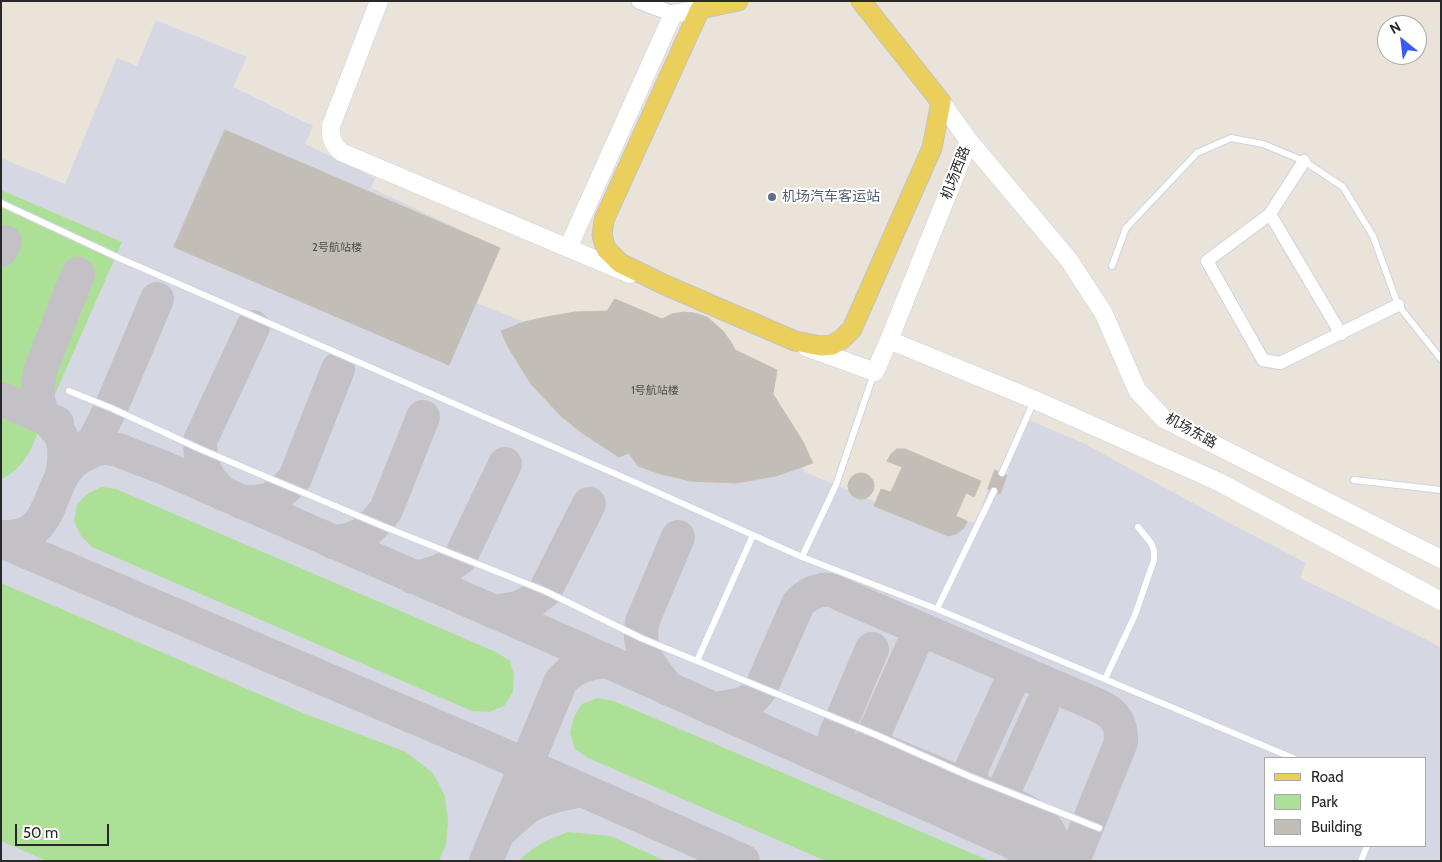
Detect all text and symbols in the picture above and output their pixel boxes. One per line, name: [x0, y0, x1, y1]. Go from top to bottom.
north arrow: [1377, 15, 1427, 65]
text: N: [1387, 17, 1404, 38]
street label: 机场西路: [938, 144, 974, 202]
place label: 机场汽车客运站: [782, 189, 880, 205]
marker: 机场汽车客运站: [766, 191, 778, 203]
house number: 2号航站楼: [312, 241, 362, 255]
house number: 1号航站楼: [631, 384, 679, 398]
street label: 机场东路: [1162, 410, 1220, 452]
legend: [1264, 757, 1427, 847]
text: Road: [1311, 768, 1344, 786]
text: Park: [1311, 793, 1338, 811]
scale bar: [18, 814, 111, 846]
text: Building: [1311, 818, 1362, 836]
text: 50 m: [23, 824, 58, 842]

